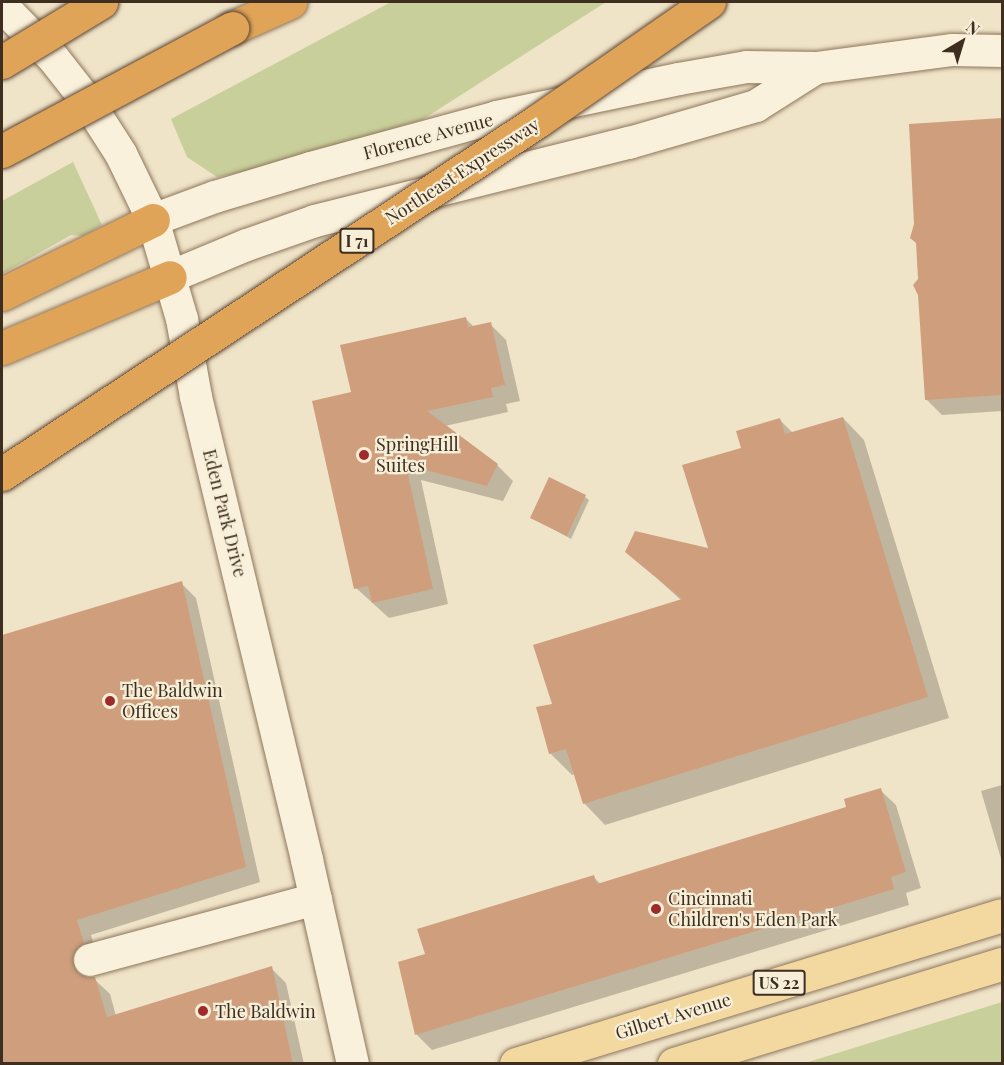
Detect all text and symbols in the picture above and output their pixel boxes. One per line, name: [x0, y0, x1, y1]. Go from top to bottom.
north arrow: [932, 12, 992, 72]
text: N: [962, 16, 984, 39]
street label: Florence Avenue: [360, 108, 496, 164]
street label: Northeast Expressway: [381, 113, 543, 229]
road number: I 71: [339, 228, 375, 254]
place label: SpringHill Suites: [376, 434, 459, 476]
street label: Eden Park Drive: [199, 447, 251, 579]
marker: SpringHill Suites: [357, 448, 371, 462]
place label: The Baldwin Offices: [122, 680, 223, 722]
marker: The Baldwin Offices: [103, 694, 117, 708]
place label: Cincinnati Children's Eden Park: [668, 888, 837, 930]
marker: Cincinnati Children's Eden Park: [649, 902, 663, 916]
road number: US 22: [752, 970, 806, 996]
street label: Gilbert Avenue: [612, 988, 734, 1044]
place label: The Baldwin: [215, 1000, 316, 1022]
marker: The Baldwin: [196, 1004, 210, 1018]

